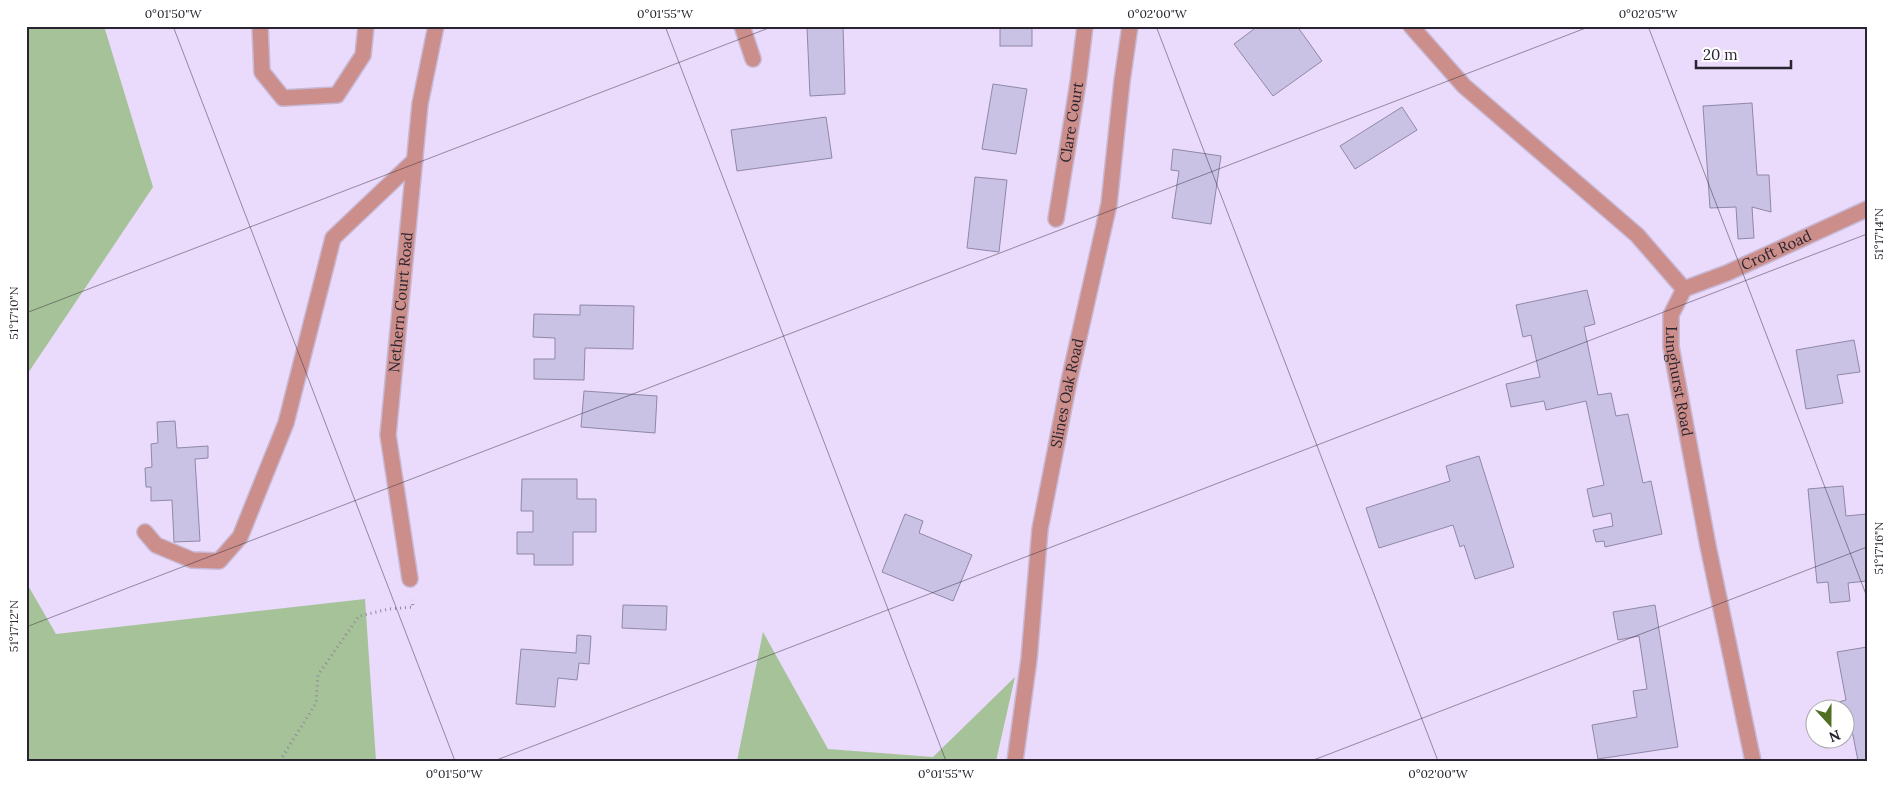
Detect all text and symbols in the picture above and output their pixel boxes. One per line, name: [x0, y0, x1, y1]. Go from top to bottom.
text: 0°01'50"W: [145, 6, 202, 21]
text: 0°01'55"W: [637, 6, 694, 21]
text: 0°02'00"W: [1127, 6, 1188, 21]
text: 0°02'05"W: [1619, 6, 1678, 21]
scale bar: [1696, 38, 1790, 70]
text: 20 m: [1703, 45, 1738, 64]
street label: Clare Court: [1055, 80, 1087, 164]
text: 51°17'14"N: [1871, 208, 1886, 260]
street label: Croft Road: [1738, 226, 1814, 274]
street label: Nethern Court Road: [384, 231, 417, 373]
text: 51°17'10"N: [6, 286, 21, 340]
street label: Lunghurst Road: [1662, 326, 1697, 438]
street label: Slines Oak Road: [1046, 336, 1087, 449]
text: 51°17'16"N: [1871, 522, 1886, 574]
text: 51°17'12"N: [6, 600, 21, 652]
north arrow: [1806, 700, 1856, 750]
text: N: [1826, 726, 1843, 747]
text: 0°01'50"W: [426, 766, 483, 781]
text: 0°01'55"W: [918, 766, 975, 781]
text: 0°02'00"W: [1408, 766, 1469, 781]

